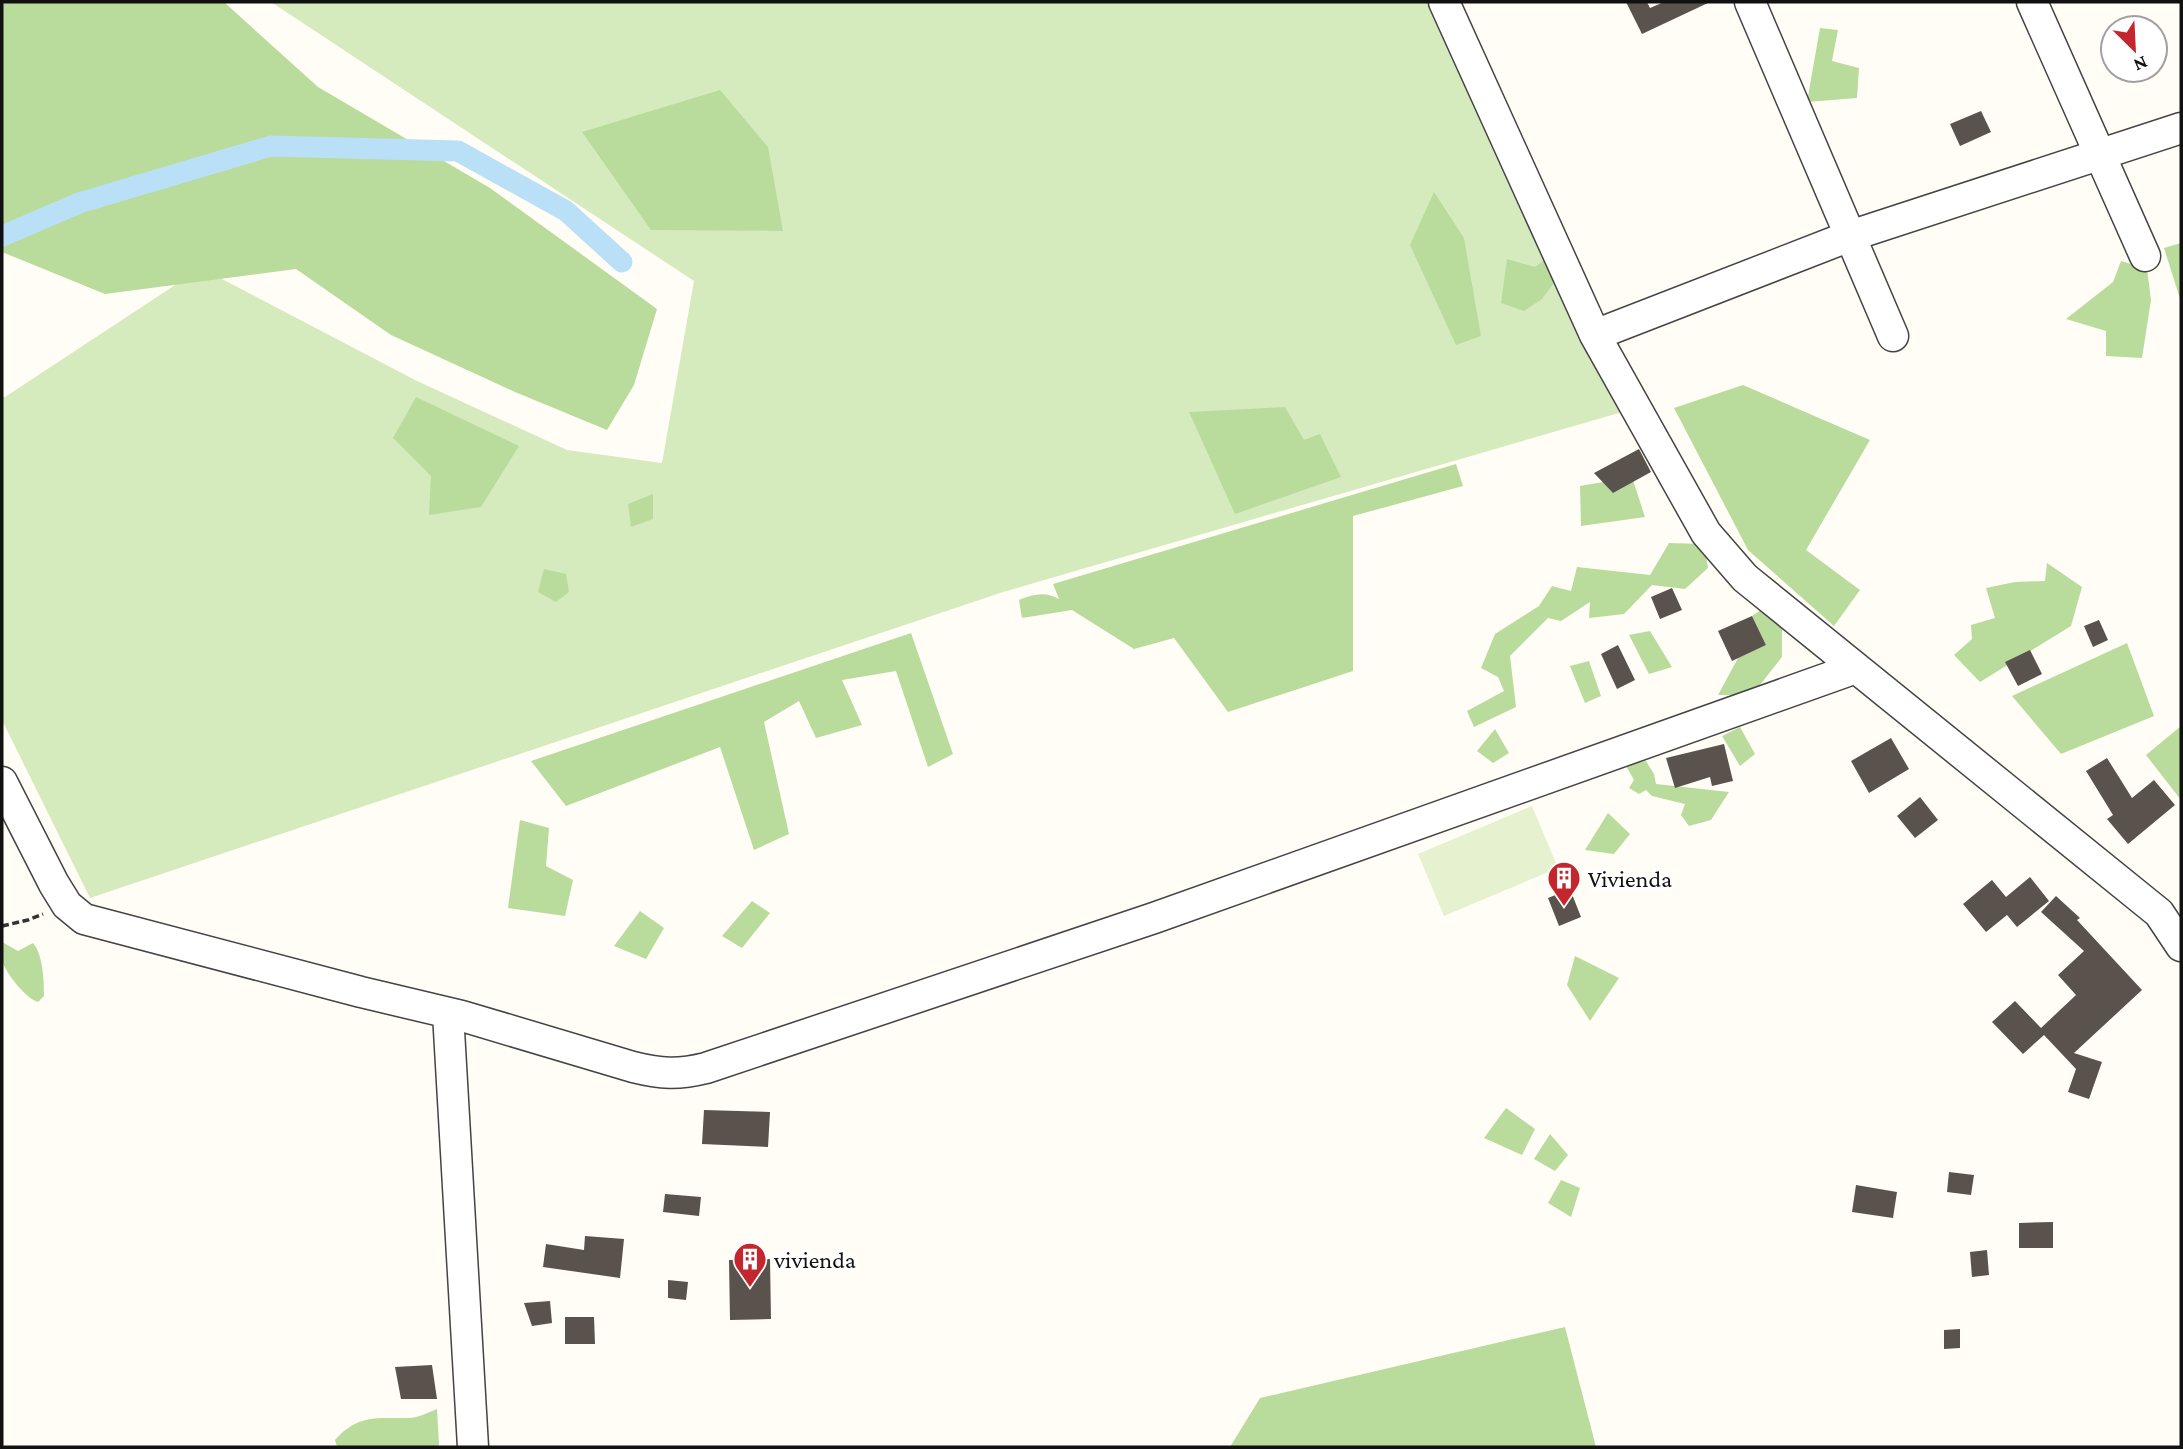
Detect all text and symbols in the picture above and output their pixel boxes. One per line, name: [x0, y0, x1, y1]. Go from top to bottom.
north arrow: [2099, 14, 2169, 84]
text: N: [2130, 52, 2151, 76]
building icon: Vivienda: [1545, 859, 1583, 908]
place label: Vivienda: [1588, 865, 1672, 892]
building icon: vivienda: [731, 1240, 769, 1289]
place label: vivienda: [773, 1246, 856, 1273]

